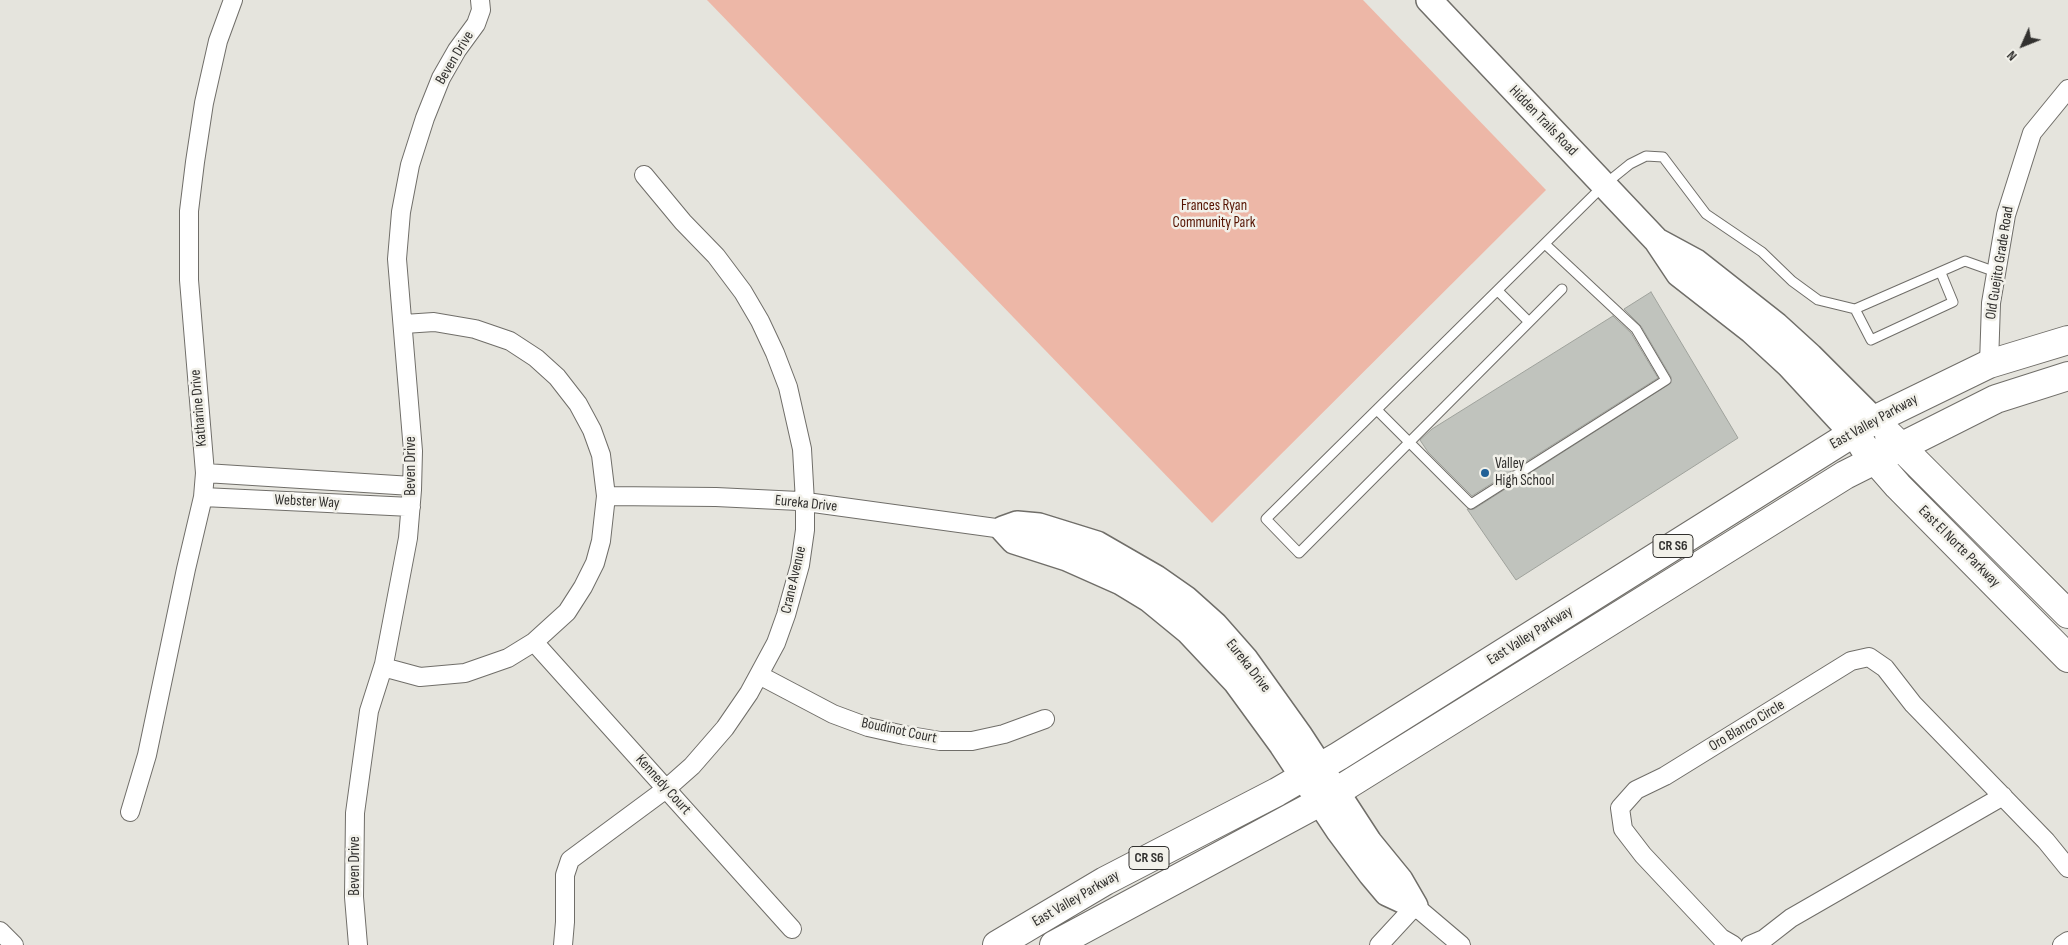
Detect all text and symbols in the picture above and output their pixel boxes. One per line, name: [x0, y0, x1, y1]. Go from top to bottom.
north arrow: [1998, 20, 2048, 70]
street label: Beven Drive: [432, 28, 478, 88]
text: N: [2003, 47, 2021, 64]
street label: Hidden Trails Road: [1505, 82, 1581, 160]
park label: Frances Ryan Community Park: [1173, 197, 1255, 232]
street label: Old Guejito Grade Road: [1982, 205, 2018, 321]
street label: Katharine Drive: [187, 369, 211, 447]
street label: East Valley Parkway: [1827, 391, 1921, 453]
street label: Beven Drive: [402, 436, 420, 496]
place label: Valley High School: [1495, 455, 1554, 490]
marker: Valley High School: [1479, 467, 1491, 479]
street label: Webster Way: [274, 491, 340, 513]
street label: Eureka Drive: [774, 492, 838, 516]
street label: East El Norte Parkway: [1914, 502, 2004, 592]
road number: CR S6: [1653, 534, 1693, 558]
street label: Crane Avenue: [778, 545, 810, 615]
street label: East Valley Parkway: [1484, 603, 1576, 669]
street label: Eureka Drive: [1222, 636, 1274, 696]
street label: Oro Blanco Circle: [1706, 696, 1788, 756]
street label: Boudinot Court: [860, 714, 938, 748]
street label: Kennedy Court: [631, 751, 695, 819]
street label: Beven Drive: [346, 836, 364, 896]
road number: CR S6: [1129, 846, 1169, 870]
street label: East Valley Parkway: [1029, 867, 1123, 931]

